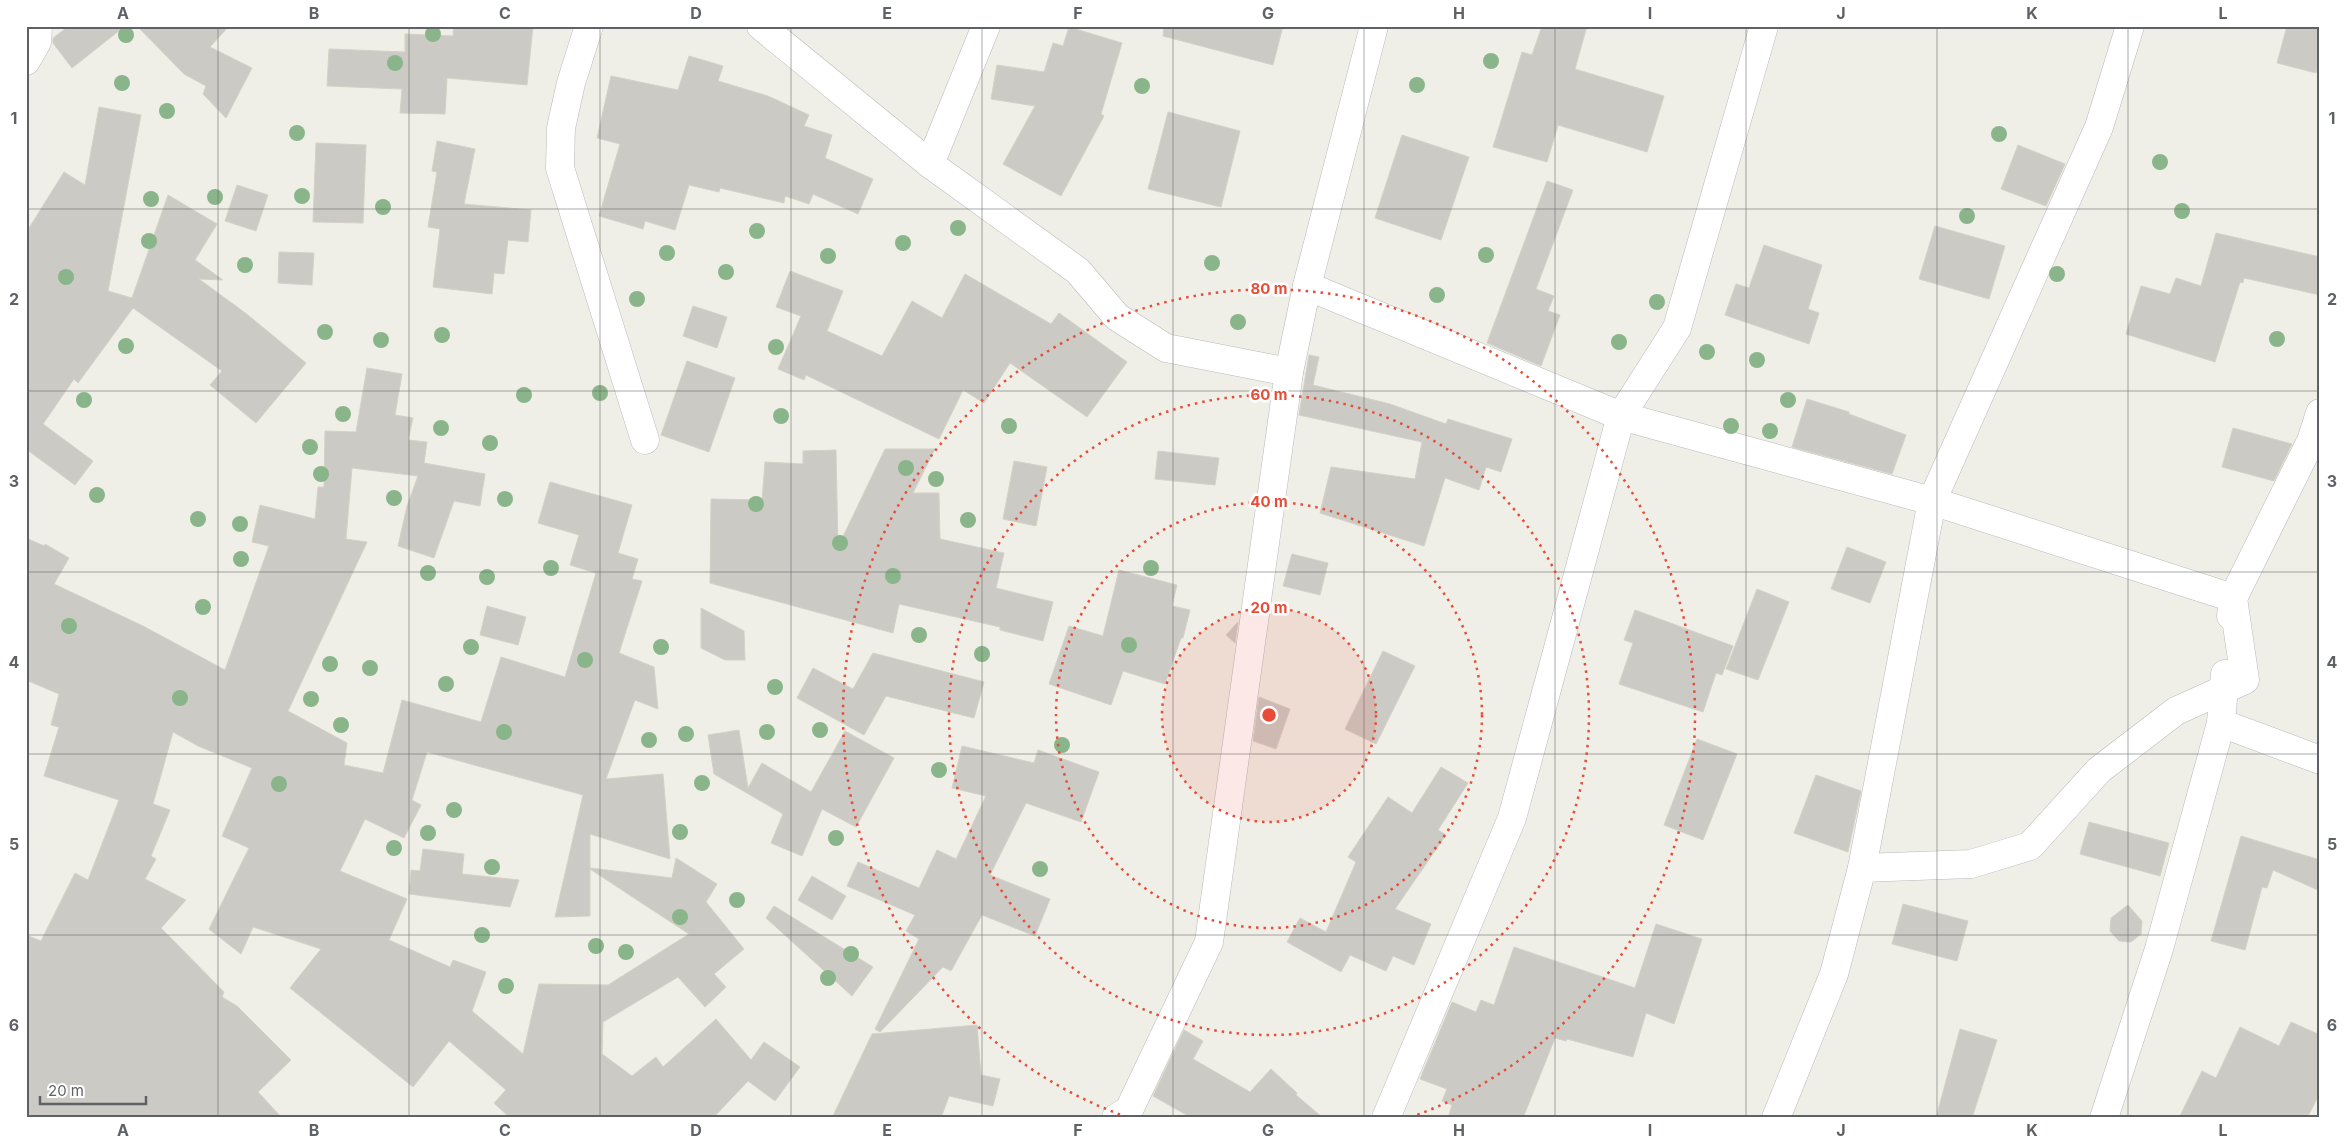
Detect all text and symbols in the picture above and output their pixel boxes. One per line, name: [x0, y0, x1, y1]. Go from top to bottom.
text: A: [117, 3, 129, 23]
text: B: [309, 3, 319, 23]
text: C: [499, 3, 511, 23]
text: D: [690, 3, 702, 23]
text: E: [882, 3, 892, 23]
text: F: [1073, 3, 1083, 23]
text: G: [1262, 3, 1274, 23]
text: H: [1453, 3, 1465, 23]
text: I: [1648, 3, 1652, 23]
text: J: [1836, 3, 1846, 23]
text: K: [2026, 3, 2038, 23]
text: L: [2218, 3, 2228, 23]
text: 1: [11, 108, 17, 128]
text: 1: [2329, 108, 2335, 128]
text: 80 m: [1250, 279, 1288, 298]
text: 2: [9, 289, 19, 309]
text: 2: [2327, 289, 2337, 309]
text: 60 m: [1250, 385, 1288, 404]
text: 3: [9, 471, 19, 491]
text: 3: [2327, 471, 2337, 491]
text: 40 m: [1250, 492, 1288, 511]
text: 20 m: [1251, 598, 1287, 617]
text: 4: [9, 652, 20, 672]
text: 4: [2327, 652, 2338, 672]
centre of rings: [1260, 706, 1278, 724]
text: 5: [9, 834, 19, 854]
text: 5: [2327, 834, 2337, 854]
text: 6: [9, 1015, 19, 1035]
text: 6: [2327, 1015, 2337, 1035]
scale bar: [40, 1074, 146, 1106]
text: 20 m: [48, 1081, 84, 1100]
text: A: [117, 1120, 129, 1140]
text: B: [309, 1120, 319, 1140]
text: C: [499, 1120, 511, 1140]
text: D: [690, 1120, 702, 1140]
text: E: [882, 1120, 892, 1140]
text: F: [1073, 1120, 1083, 1140]
text: G: [1262, 1120, 1274, 1140]
text: H: [1453, 1120, 1465, 1140]
text: I: [1648, 1120, 1652, 1140]
text: J: [1836, 1120, 1846, 1140]
text: K: [2026, 1120, 2038, 1140]
text: L: [2218, 1120, 2228, 1140]

